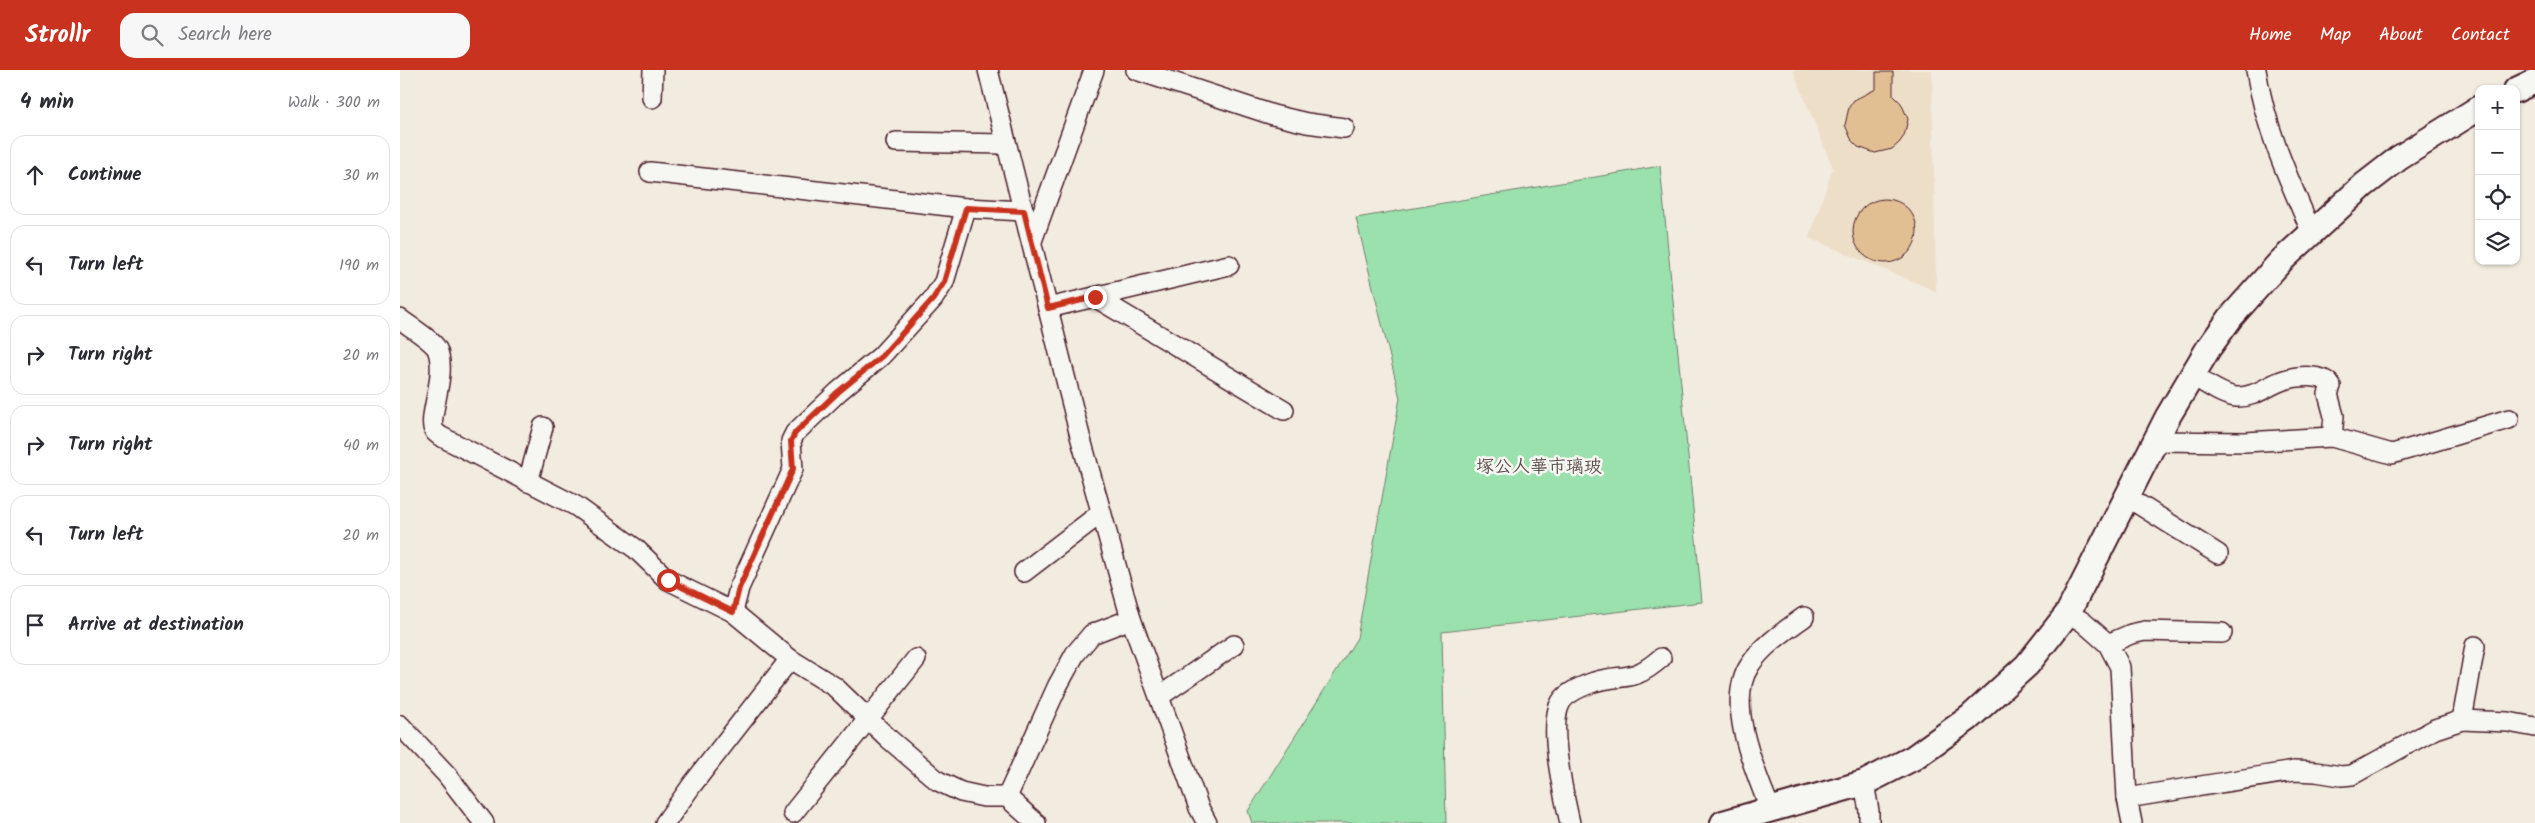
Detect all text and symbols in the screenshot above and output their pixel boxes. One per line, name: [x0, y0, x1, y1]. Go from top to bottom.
search box: [120, 13, 470, 58]
text: Strollr: [25, 16, 90, 55]
text: Search here: [178, 20, 272, 50]
icon: search: [138, 21, 166, 49]
text: Home: [2249, 21, 2292, 50]
text: Map: [2320, 21, 2351, 50]
text: About: [2379, 21, 2423, 50]
text: Contact: [2451, 21, 2510, 50]
map controls: [2475, 85, 2520, 265]
button: +: [2475, 85, 2520, 130]
text: 4 min: [20, 86, 74, 119]
text: Walk · 300 m: [288, 90, 380, 115]
button: −: [2475, 130, 2520, 175]
text: Continue: [68, 160, 141, 190]
icon: ahead: [21, 161, 49, 189]
text: 30 m: [343, 163, 379, 188]
button: locate: [2475, 175, 2520, 220]
button: layers: [2475, 220, 2520, 265]
text: Turn left: [68, 250, 143, 280]
icon: left: [21, 251, 49, 279]
text: 190 m: [339, 253, 379, 278]
route end: [1084, 286, 1107, 309]
text: Turn right: [68, 340, 153, 370]
icon: right: [21, 341, 49, 369]
text: 20 m: [343, 343, 379, 368]
text: Turn right: [68, 430, 153, 460]
icon: right: [21, 431, 49, 459]
text: 40 m: [343, 433, 379, 458]
park label: 塚公人華市璃玻: [1476, 453, 1602, 482]
text: Turn left: [68, 520, 143, 550]
icon: left: [21, 521, 49, 549]
text: 20 m: [343, 523, 379, 548]
route start: [657, 569, 680, 592]
text: Arrive at destination: [68, 610, 244, 640]
icon: arrive: [21, 611, 49, 639]

